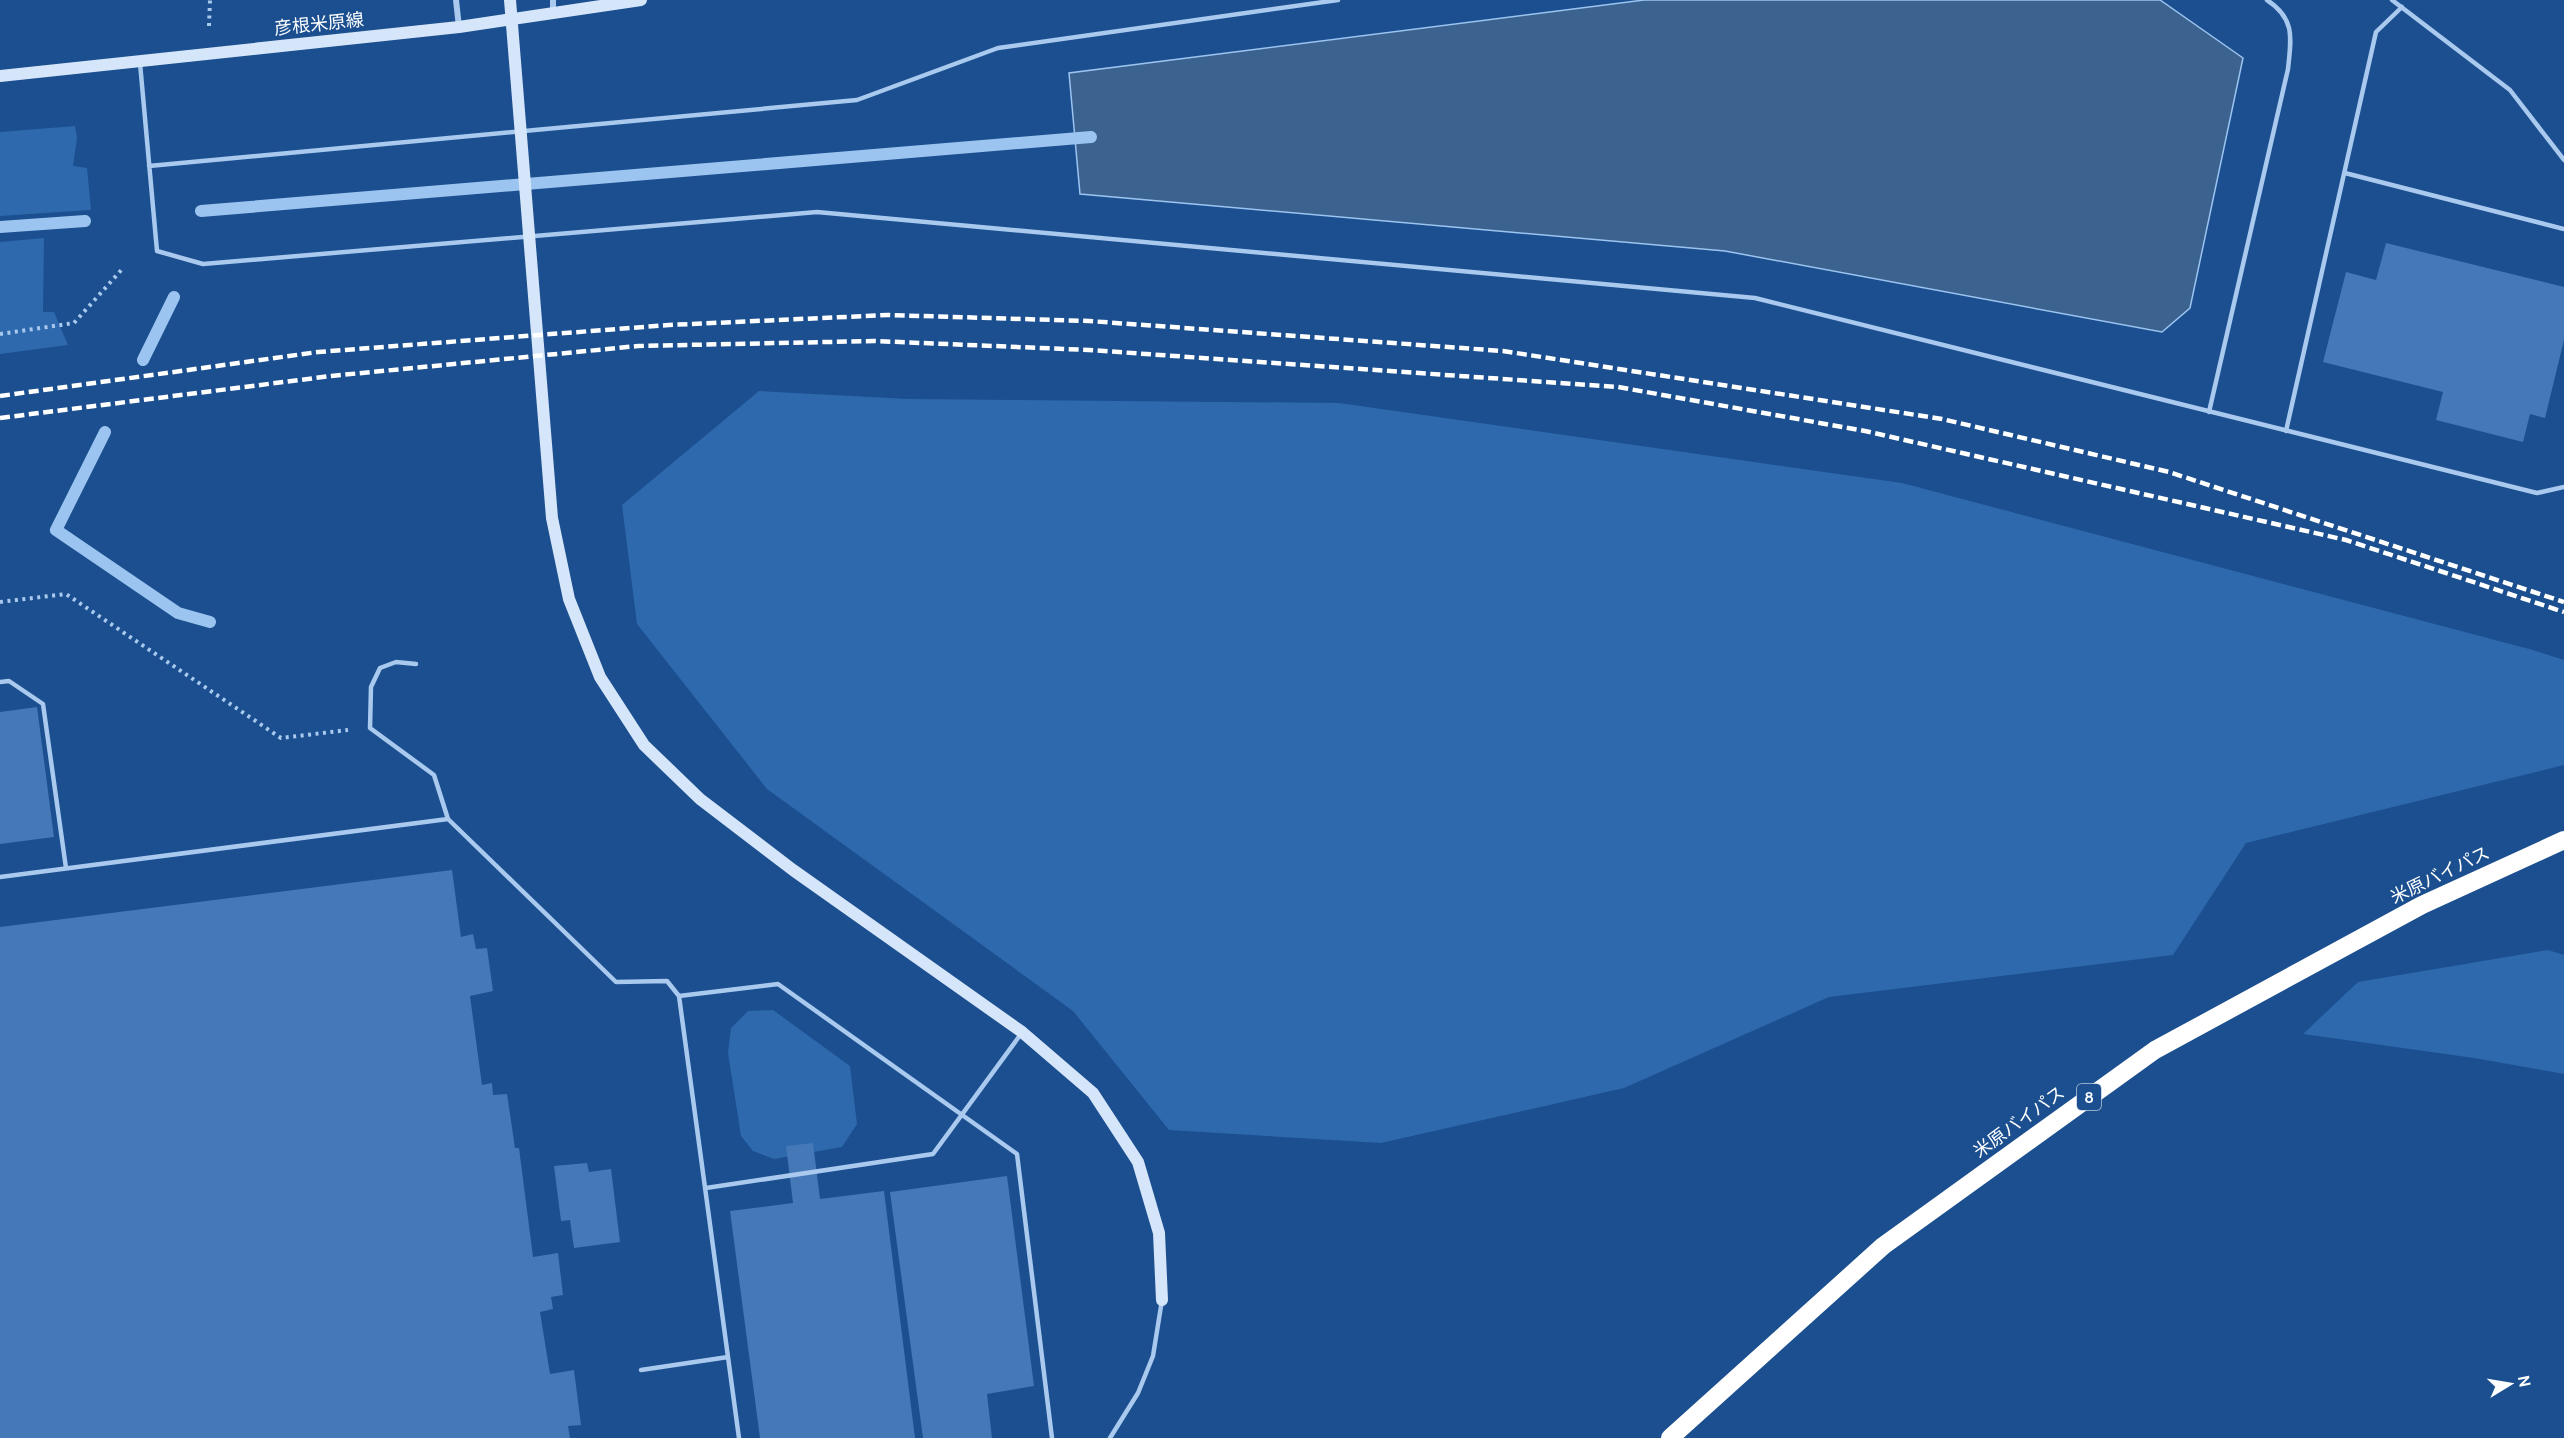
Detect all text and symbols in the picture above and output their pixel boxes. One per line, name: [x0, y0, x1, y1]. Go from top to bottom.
street label: 彦根米原線: [273, 8, 365, 40]
street label: 米原バイパス: [2387, 842, 2493, 908]
street label: 米原バイパス: [1969, 1081, 2069, 1163]
road number: 8: [2077, 1084, 2101, 1110]
north arrow: [2480, 1354, 2540, 1414]
text: N: [2514, 1374, 2535, 1389]

